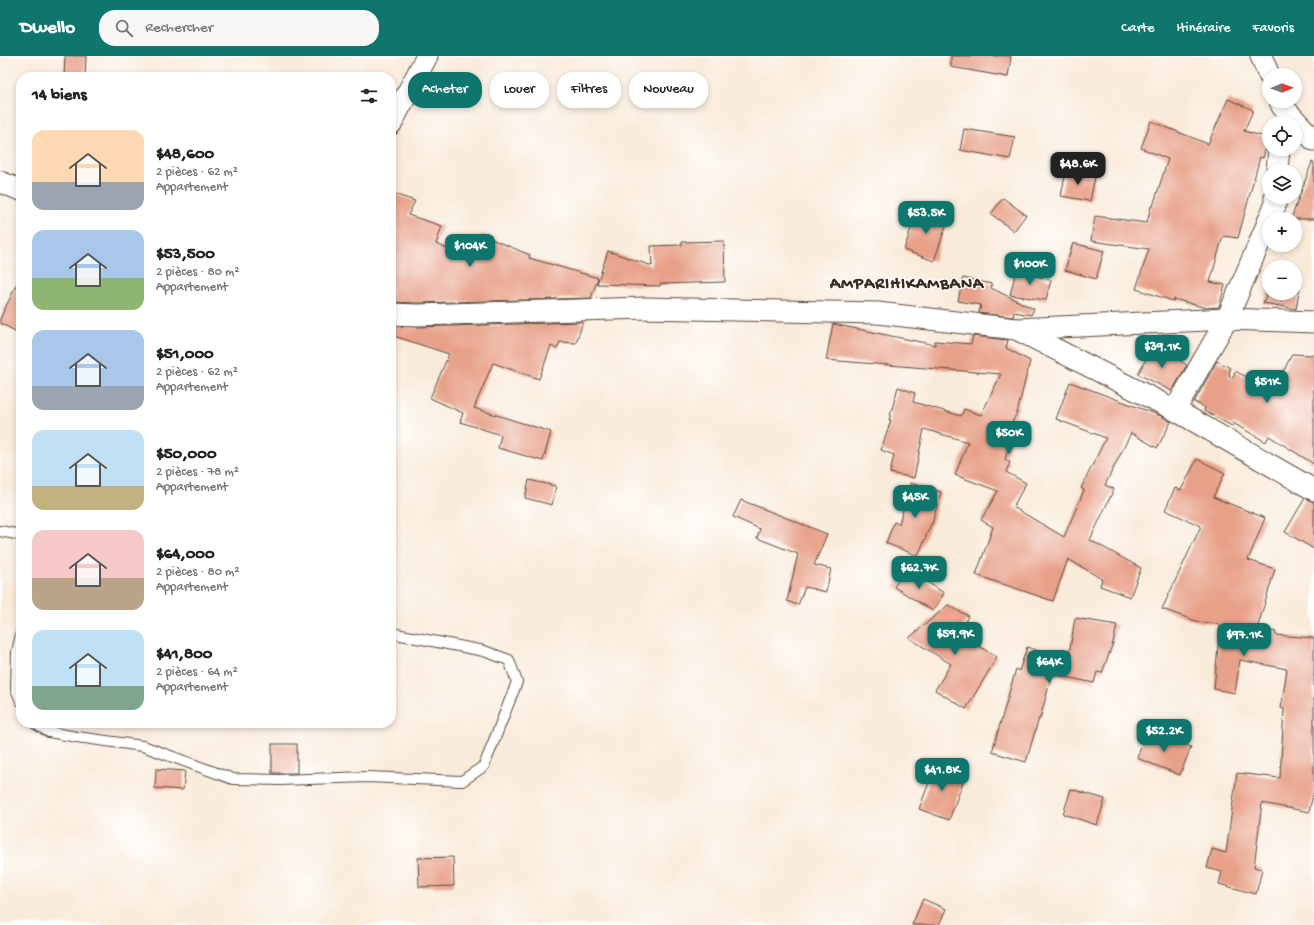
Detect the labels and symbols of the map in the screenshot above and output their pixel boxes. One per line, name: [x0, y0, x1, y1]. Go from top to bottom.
north arrow: [1262, 68, 1302, 108]
pin: $48.6K: [1045, 152, 1111, 186]
pin: $53.5K: [893, 201, 959, 235]
pin: $104K: [442, 234, 498, 268]
pin: $100K: [1002, 252, 1058, 286]
district label: AMPARIHIKAMBANA: [829, 275, 985, 295]
pin: $39.1K: [1129, 335, 1195, 369]
pin: $51K: [1243, 370, 1291, 404]
pin: $50K: [985, 421, 1033, 455]
pin: $45K: [891, 485, 939, 519]
pin: $62.7K: [886, 556, 952, 590]
pin: $59.9K: [922, 622, 988, 656]
pin: $97.1K: [1211, 623, 1277, 657]
pin: $64K: [1025, 650, 1073, 684]
pin: $52.2K: [1131, 719, 1197, 753]
pin: $41.8K: [909, 758, 975, 792]

